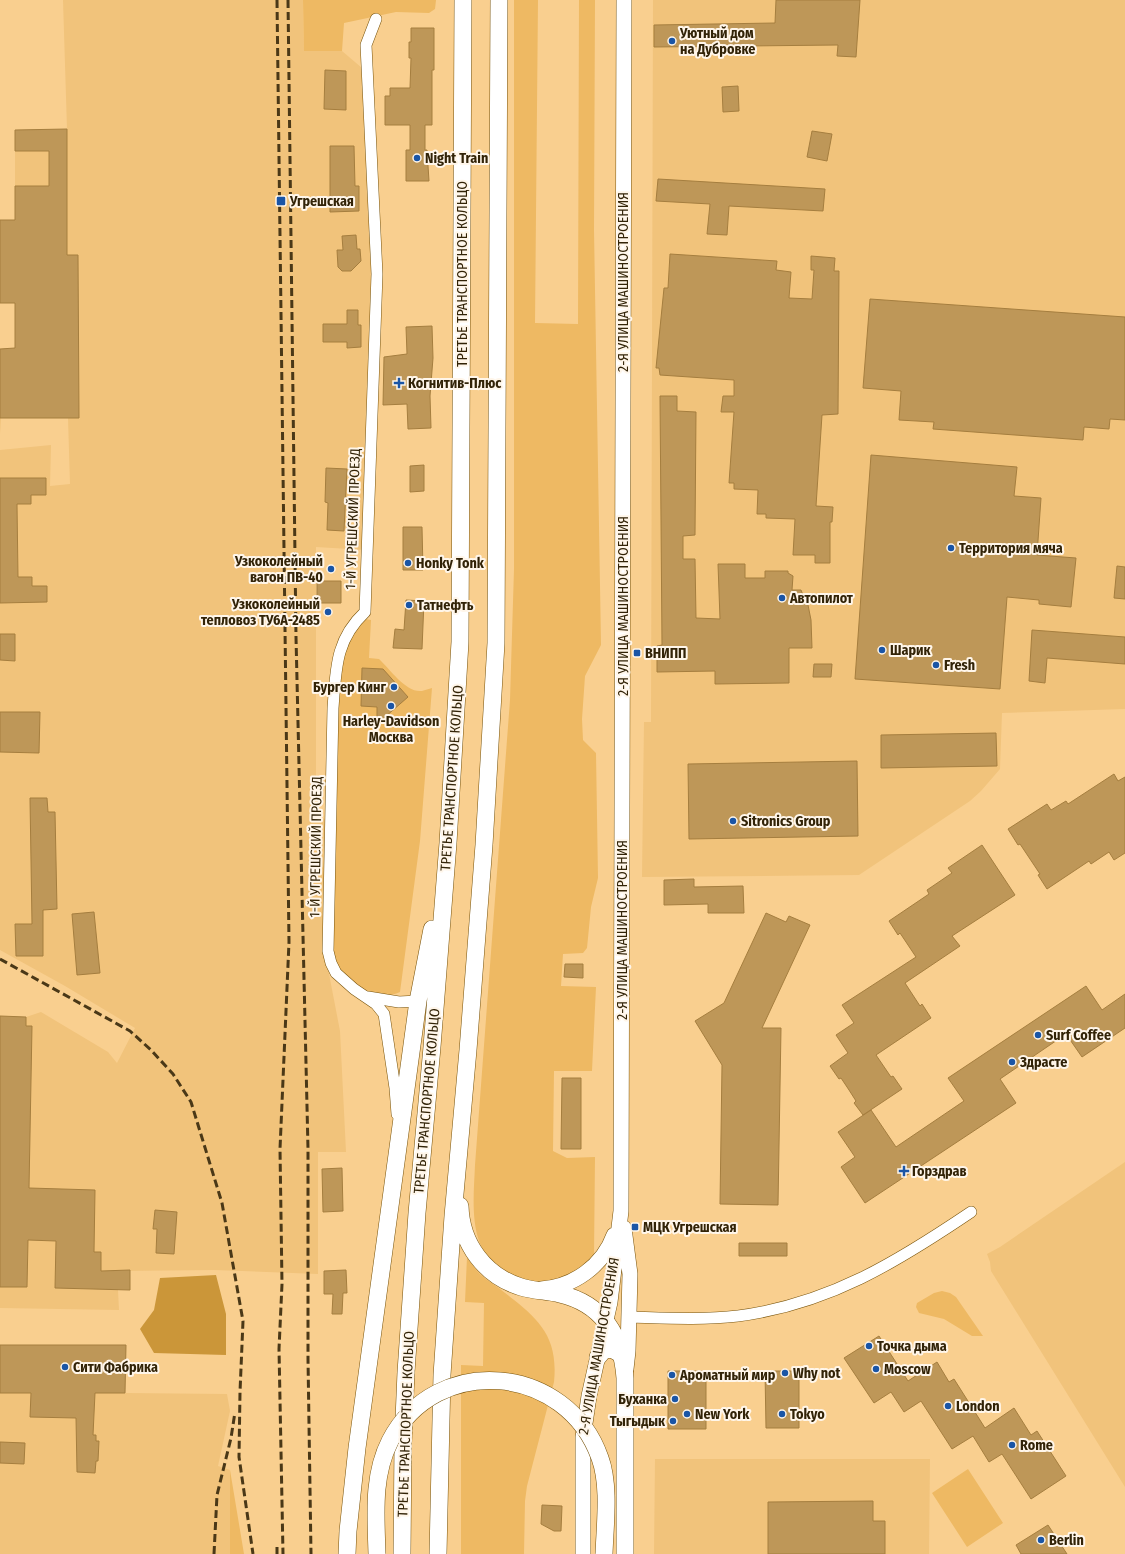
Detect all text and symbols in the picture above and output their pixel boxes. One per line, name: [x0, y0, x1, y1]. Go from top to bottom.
place label: Уютный дом на Дубровке: [679, 25, 755, 58]
marker: Уютный дом на Дубровке: [667, 36, 677, 46]
place label: Night Train: [425, 150, 488, 167]
marker: Night Train: [412, 153, 422, 163]
street label: ТРЕТЬЕ ТРАНСПОРТНОЕ КОЛЬЦО: [454, 181, 471, 367]
street label: 2-Я УЛИЦА МАШИНОСТРОЕНИЯ: [615, 192, 632, 372]
place label: Угрешская: [289, 193, 354, 210]
marker: Угрешская: [275, 195, 287, 207]
place label: Когнитив-Плюс: [408, 375, 502, 392]
marker: Когнитив-Плюс: [393, 377, 405, 389]
street label: 1-Й УГРЕШСКИЙ ПРОЕЗД: [342, 448, 364, 590]
street label: 2-Я УЛИЦА МАШИНОСТРОЕНИЯ: [615, 516, 632, 696]
place label: Территория мяча: [959, 540, 1063, 557]
marker: Территория мяча: [946, 543, 956, 553]
place label: Узкоколейный вагон ПВ-40: [234, 553, 323, 586]
place label: Honky Tonk: [416, 555, 485, 572]
marker: Honky Tonk: [403, 558, 413, 568]
marker: Узкоколейный вагон ПВ-40: [326, 564, 336, 574]
place label: Автопилот: [789, 590, 854, 607]
marker: Автопилот: [777, 593, 787, 603]
place label: Узкоколейный тепловоз ТУ6А-2485: [201, 596, 320, 629]
place label: Татнефть: [417, 597, 474, 614]
marker: Татнефть: [404, 600, 414, 610]
marker: Узкоколейный тепловоз ТУ6А-2485: [323, 607, 333, 617]
place label: Шарик: [890, 642, 932, 659]
place label: ВНИПП: [645, 645, 686, 662]
marker: Шарик: [877, 645, 887, 655]
marker: ВНИПП: [632, 648, 642, 658]
place label: Fresh: [944, 657, 975, 674]
marker: Fresh: [931, 660, 941, 670]
place label: Бургер Кинг: [313, 679, 386, 696]
marker: Бургер Кинг: [389, 682, 399, 692]
street label: ТРЕТЬЕ ТРАНСПОРТНОЕ КОЛЬЦО: [437, 684, 467, 871]
marker: Harley-Davidson Москва: [386, 701, 396, 711]
place label: Harley-Davidson Москва: [343, 713, 439, 746]
street label: 1-Й УГРЕШСКИЙ ПРОЕЗД: [306, 776, 326, 918]
place label: Sitronics Group: [741, 813, 831, 830]
marker: Sitronics Group: [728, 816, 738, 826]
street label: 2-Я УЛИЦА МАШИНОСТРОЕНИЯ: [614, 840, 631, 1020]
street label: ТРЕТЬЕ ТРАНСПОРТНОЕ КОЛЬЦО: [410, 1007, 444, 1194]
place label: Surf Coffee: [1046, 1027, 1111, 1044]
marker: Surf Coffee: [1033, 1030, 1043, 1040]
place label: Здрасте: [1019, 1054, 1067, 1071]
marker: Здрасте: [1007, 1057, 1017, 1067]
place label: Горздрав: [912, 1163, 967, 1180]
marker: Горздрав: [899, 1166, 909, 1176]
place label: МЦК Угрешская: [643, 1219, 737, 1236]
marker: МЦК Угрешская: [630, 1222, 640, 1232]
street label: 2-Я УЛИЦА МАШИНОСТРОЕНИЯ: [575, 1256, 623, 1436]
street label: ТРЕТЬЕ ТРАНСПОРТНОЕ КОЛЬЦО: [394, 1330, 418, 1517]
place label: Точка дыма: [877, 1338, 947, 1355]
marker: Точка дыма: [864, 1341, 874, 1351]
place label: Сити Фабрика: [73, 1359, 158, 1376]
place label: Moscow: [884, 1361, 931, 1378]
marker: Сити Фабрика: [60, 1362, 70, 1372]
marker: Moscow: [871, 1364, 881, 1374]
place label: Why not: [793, 1365, 841, 1382]
place label: Ароматный мир: [679, 1367, 776, 1384]
marker: Why not: [780, 1368, 790, 1378]
marker: Ароматный мир: [667, 1370, 677, 1380]
place label: Буханка: [618, 1391, 667, 1408]
marker: Буханка: [670, 1394, 680, 1404]
place label: London: [956, 1398, 999, 1415]
marker: London: [943, 1401, 953, 1411]
place label: New York: [695, 1406, 750, 1423]
place label: Tokyo: [790, 1406, 825, 1423]
marker: New York: [682, 1409, 692, 1419]
marker: Tokyo: [777, 1409, 787, 1419]
place label: Тыгыдык: [610, 1413, 666, 1430]
marker: Тыгыдык: [668, 1416, 678, 1426]
place label: Rome: [1020, 1437, 1053, 1454]
marker: Rome: [1007, 1440, 1017, 1450]
place label: Berlin: [1049, 1532, 1084, 1549]
marker: Berlin: [1036, 1535, 1046, 1545]

